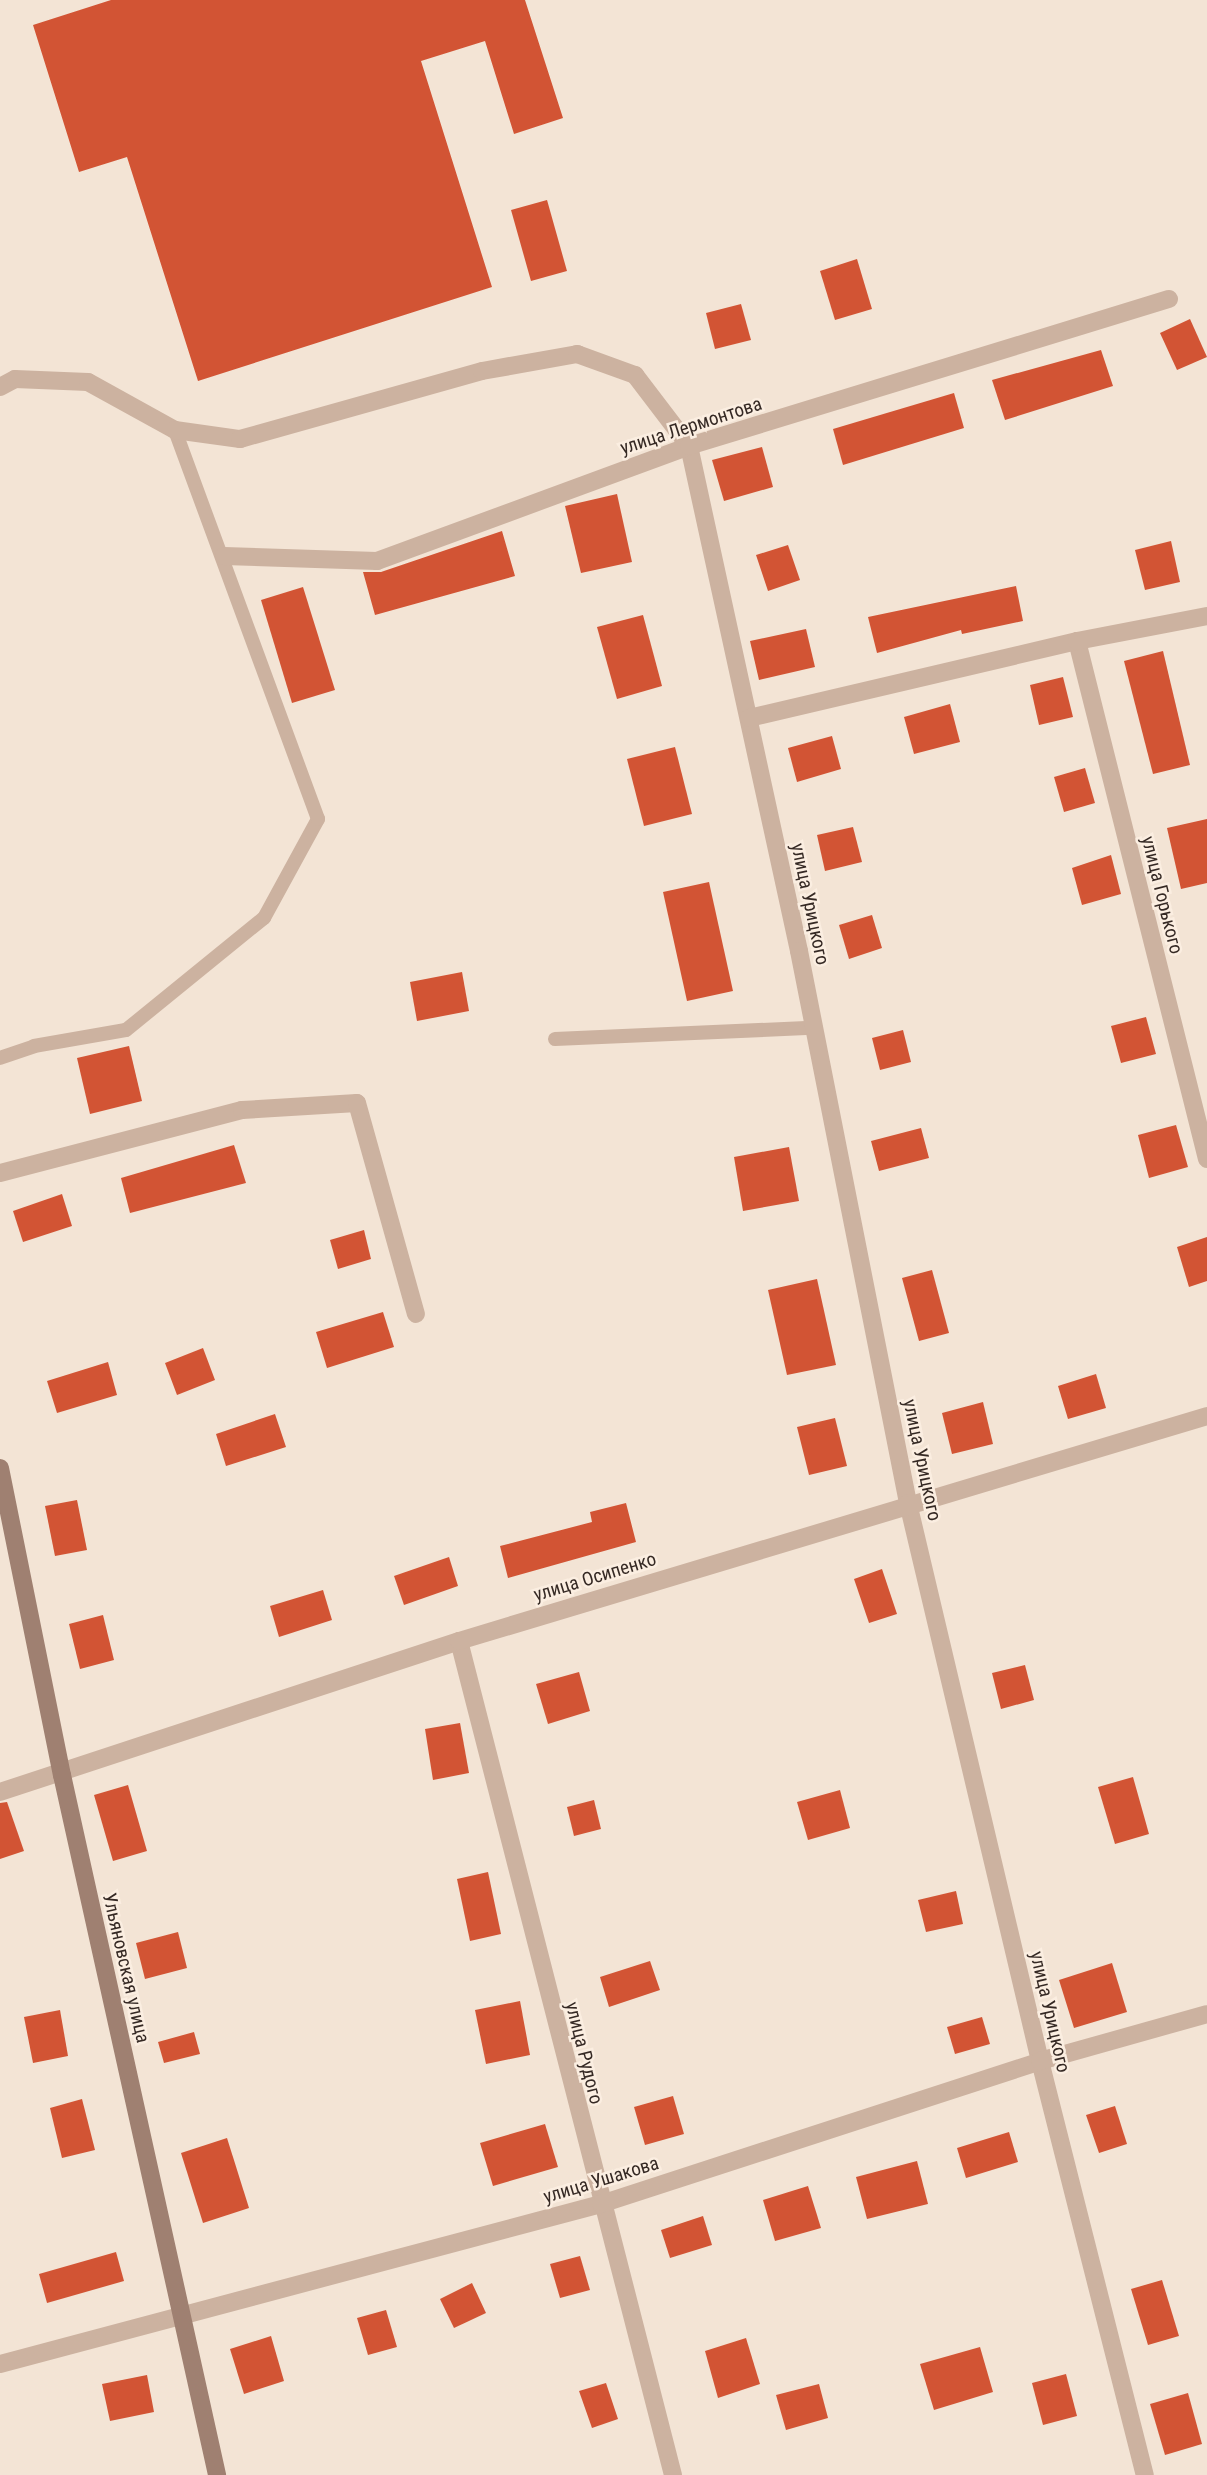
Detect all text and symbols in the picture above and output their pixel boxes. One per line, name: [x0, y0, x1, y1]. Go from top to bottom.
street label: улица Лермонтова: [617, 392, 765, 460]
street label: улица Горького: [1136, 834, 1188, 956]
street label: улица Урицкого: [786, 841, 834, 967]
street label: улица Урицкого: [898, 1397, 946, 1523]
street label: улица Осипенко: [531, 1548, 659, 1606]
street label: Ульяновская улица: [98, 1891, 154, 2045]
street label: улица Урицкого: [1025, 1949, 1075, 2075]
street label: улица Рудого: [560, 2000, 608, 2106]
street label: улица Ушакова: [541, 2152, 661, 2208]

